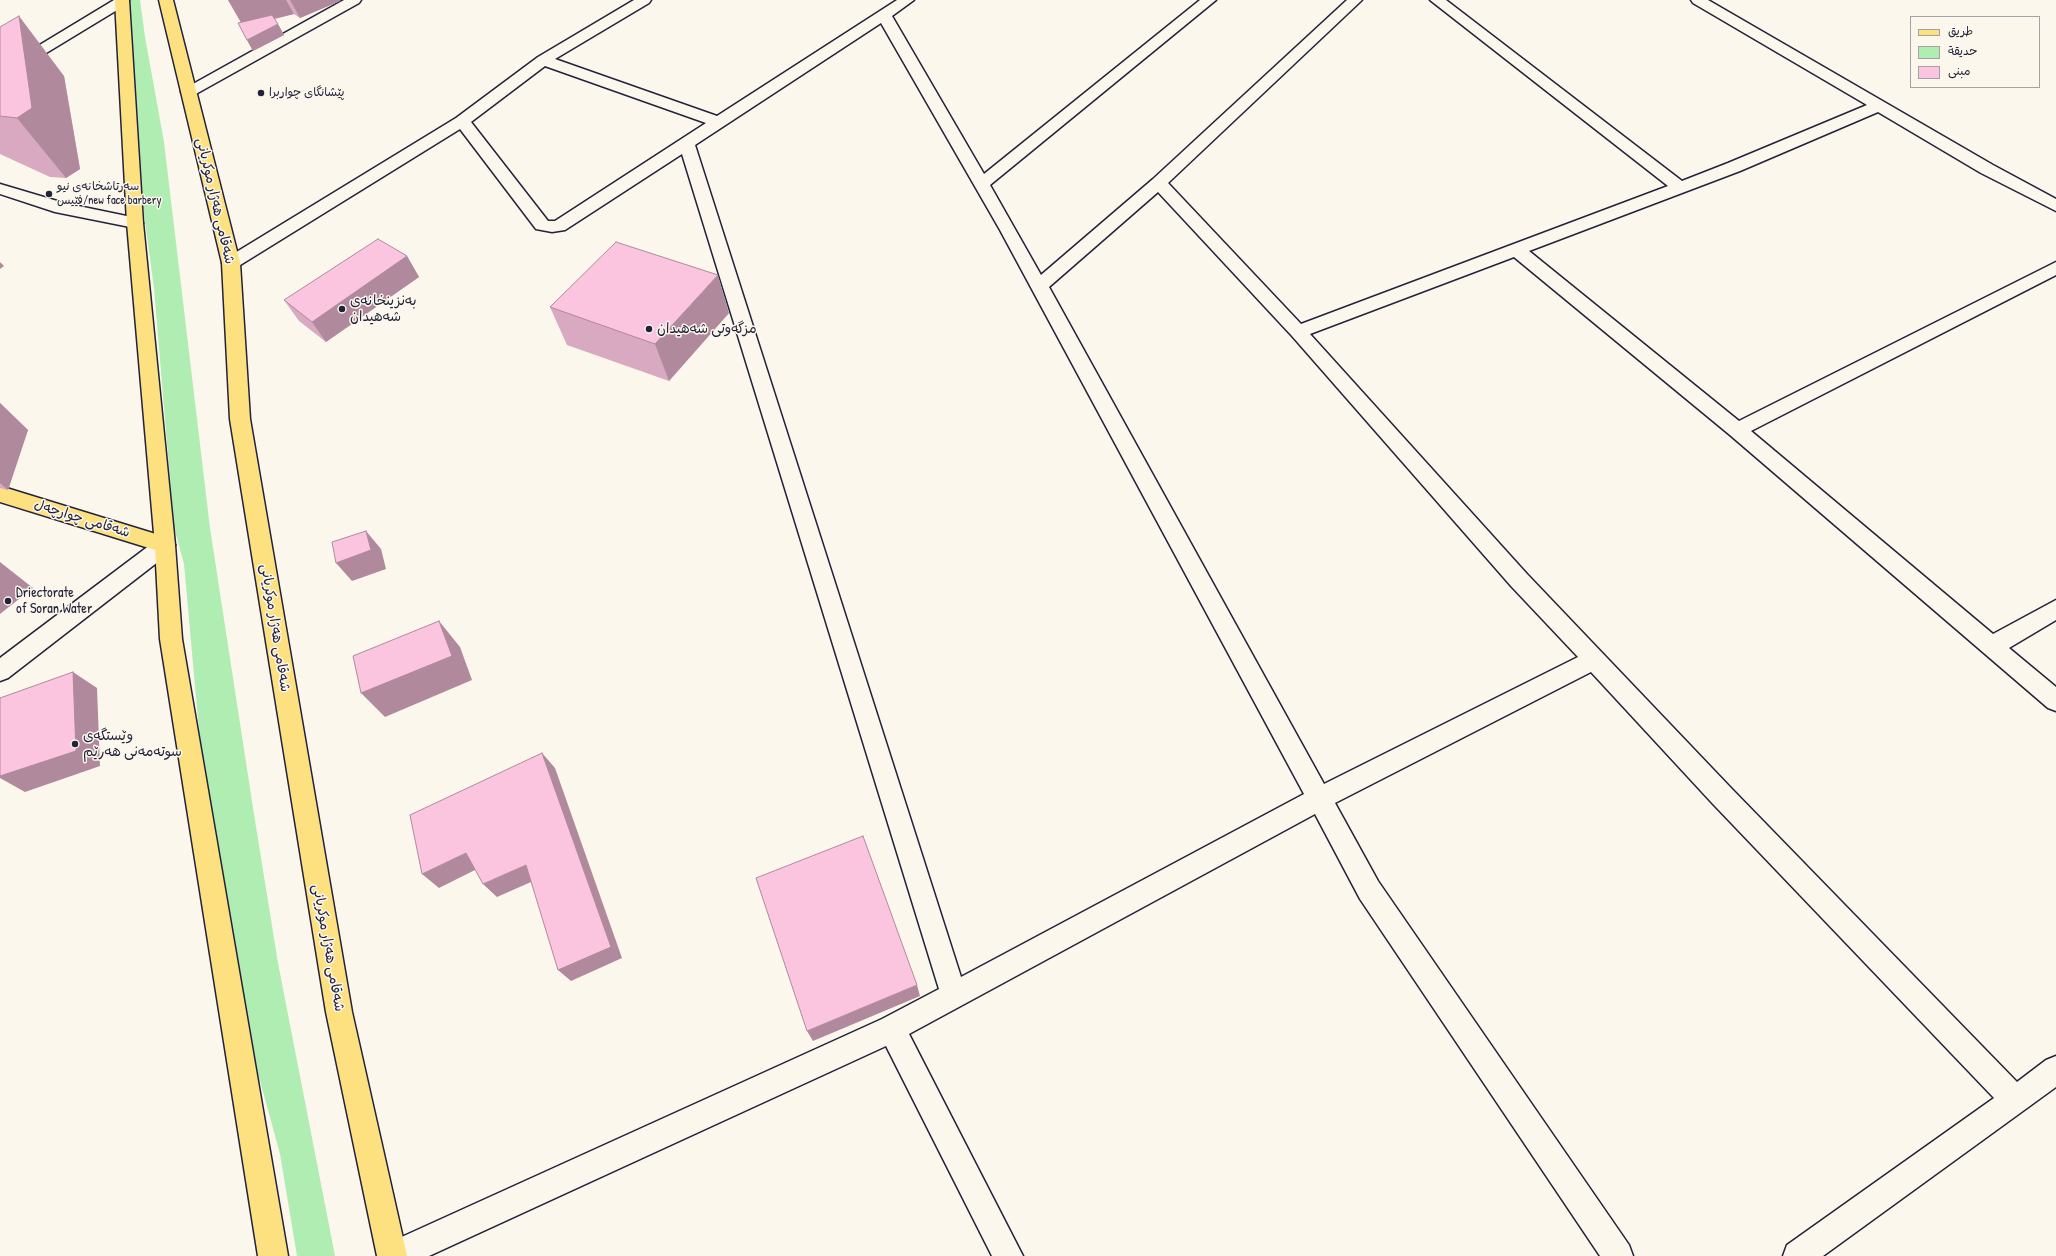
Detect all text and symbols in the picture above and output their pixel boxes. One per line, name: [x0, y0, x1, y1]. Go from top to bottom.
legend: [1910, 16, 2040, 88]
text: طريق: [1948, 22, 1973, 39]
text: حديقة: [1948, 42, 1977, 59]
text: مبنى: [1948, 62, 1971, 79]
place label: پێشانگای چواربرا: [269, 86, 345, 100]
marker: پێشانگای چواربرا: [256, 88, 266, 98]
street label: شەقامی ھەژار موکریانی: [192, 136, 238, 266]
place label: سەرتاشخانەی نیو فێیس/new face barbery: [57, 180, 161, 208]
marker: سەرتاشخانەی نیو فێیس/new face barbery: [44, 189, 54, 199]
place label: بەنزینخانەی شەهیدان: [350, 293, 416, 326]
marker: بەنزینخانەی شەهیدان: [337, 304, 347, 314]
place label: مزگەوتی شەهیدان: [657, 321, 757, 337]
marker: مزگەوتی شەهیدان: [644, 324, 654, 334]
street label: شەقامی چوارچەل: [32, 496, 132, 542]
street label: شەقامی ھەژار موکریانی: [257, 563, 293, 693]
place label: Driectorate of Soran Water: [16, 585, 92, 618]
marker: Driectorate of Soran Water: [3, 596, 13, 606]
place label: وێستگەی سوتەمەنی هەرێم: [83, 728, 182, 760]
marker: وێستگەی سوتەمەنی هەرێم: [70, 739, 80, 749]
street label: شەقامی ھەژار موکریانی: [309, 883, 347, 1013]

